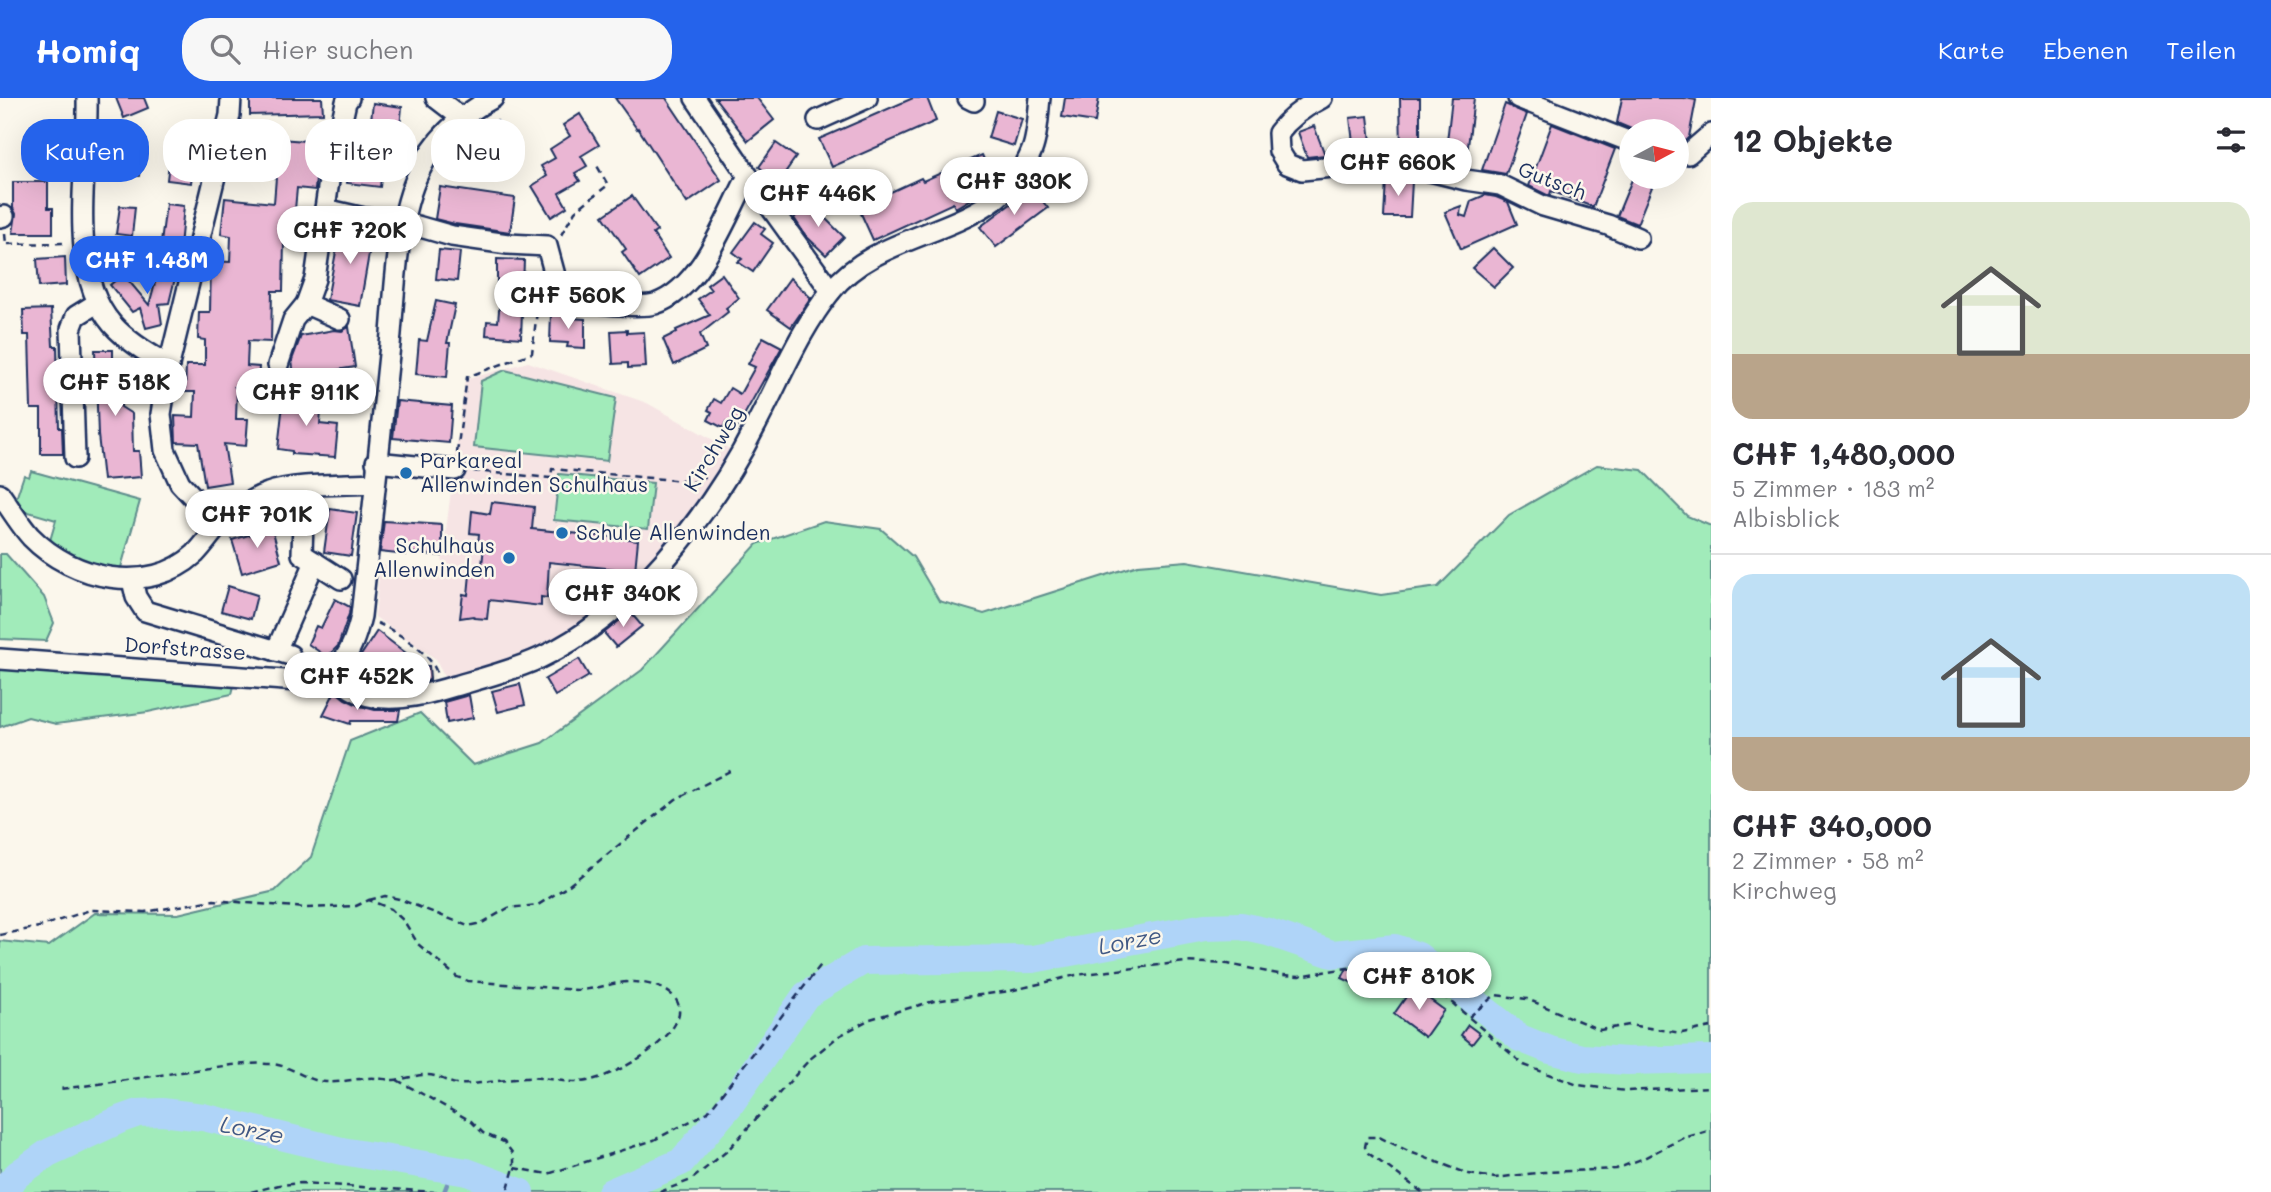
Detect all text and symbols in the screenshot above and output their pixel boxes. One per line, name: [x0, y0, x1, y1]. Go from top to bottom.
search box: [182, 18, 672, 81]
text: Homiq: [35, 28, 140, 71]
icon: search: [206, 30, 244, 68]
text: Hier suchen: [262, 32, 414, 66]
text: Karte: [1938, 34, 2005, 65]
text: Ebenen: [2043, 34, 2128, 65]
text: Teilen: [2166, 34, 2236, 65]
chip: Kaufen: [21, 119, 149, 182]
chip: Mieten: [163, 119, 291, 182]
chip: Filter: [305, 119, 417, 182]
chip: Neu: [431, 119, 525, 182]
north arrow: [1619, 119, 1689, 189]
map controls: [1619, 119, 1689, 189]
text: 12 Objekte: [1732, 120, 1893, 160]
icon: filters: [2212, 121, 2250, 159]
pin: CHF 660K: [1326, 139, 1470, 198]
text: CHF 660K: [1340, 146, 1456, 176]
street label: Gutsch: [1515, 154, 1590, 205]
pin: CHF 330K: [942, 158, 1086, 217]
text: CHF 330K: [956, 165, 1072, 195]
pin: CHF 446K: [746, 170, 890, 229]
text: CHF 446K: [760, 177, 876, 207]
pin: CHF 720K: [278, 206, 422, 266]
text: CHF 720K: [293, 214, 407, 244]
pin: CHF 1.48M: [67, 236, 227, 296]
text: CHF 1.48M: [85, 244, 209, 274]
icon: home: [1928, 248, 2054, 374]
pin: CHF 560K: [496, 272, 640, 331]
text: CHF 560K: [510, 279, 626, 309]
pin: CHF 518K: [43, 358, 187, 418]
text: CHF 518K: [59, 366, 171, 396]
pin: CHF 911K: [234, 368, 378, 428]
text: CHF 911K: [252, 376, 360, 406]
street label: Kirchweg: [677, 400, 749, 496]
text: CHF 1,480,000: [1732, 433, 1955, 473]
place label: Parkareal Allenwinden Schulhaus: [420, 446, 648, 497]
marker: Parkareal Allenwinden Schulhaus: [398, 465, 414, 481]
text: 5 Zimmer · 183 m²: [1732, 473, 1935, 503]
pin: CHF 701K: [185, 490, 329, 550]
text: CHF 701K: [201, 498, 313, 528]
text: Albisblick: [1732, 503, 1840, 533]
place label: Schule Allenwinden: [576, 518, 771, 545]
marker: Schule Allenwinden: [554, 525, 570, 541]
place label: Schulhaus Allenwinden: [373, 531, 495, 582]
marker: Schulhaus Allenwinden: [501, 550, 517, 566]
pin: CHF 340K: [551, 570, 695, 629]
text: CHF 340K: [565, 577, 681, 607]
icon: home: [1928, 620, 2054, 746]
street label: Dorfstrasse: [123, 630, 247, 665]
pin: CHF 452K: [285, 652, 429, 712]
text: CHF 452K: [300, 660, 414, 690]
text: CHF 340,000: [1732, 805, 1932, 845]
text: 2 Zimmer · 58 m²: [1732, 845, 1924, 875]
text: Kirchweg: [1732, 875, 1836, 905]
water label: Lorze: [1095, 919, 1164, 961]
pin: CHF 810K: [1347, 953, 1491, 1012]
text: CHF 810K: [1363, 960, 1475, 990]
water label: Lorze: [218, 1108, 287, 1150]

